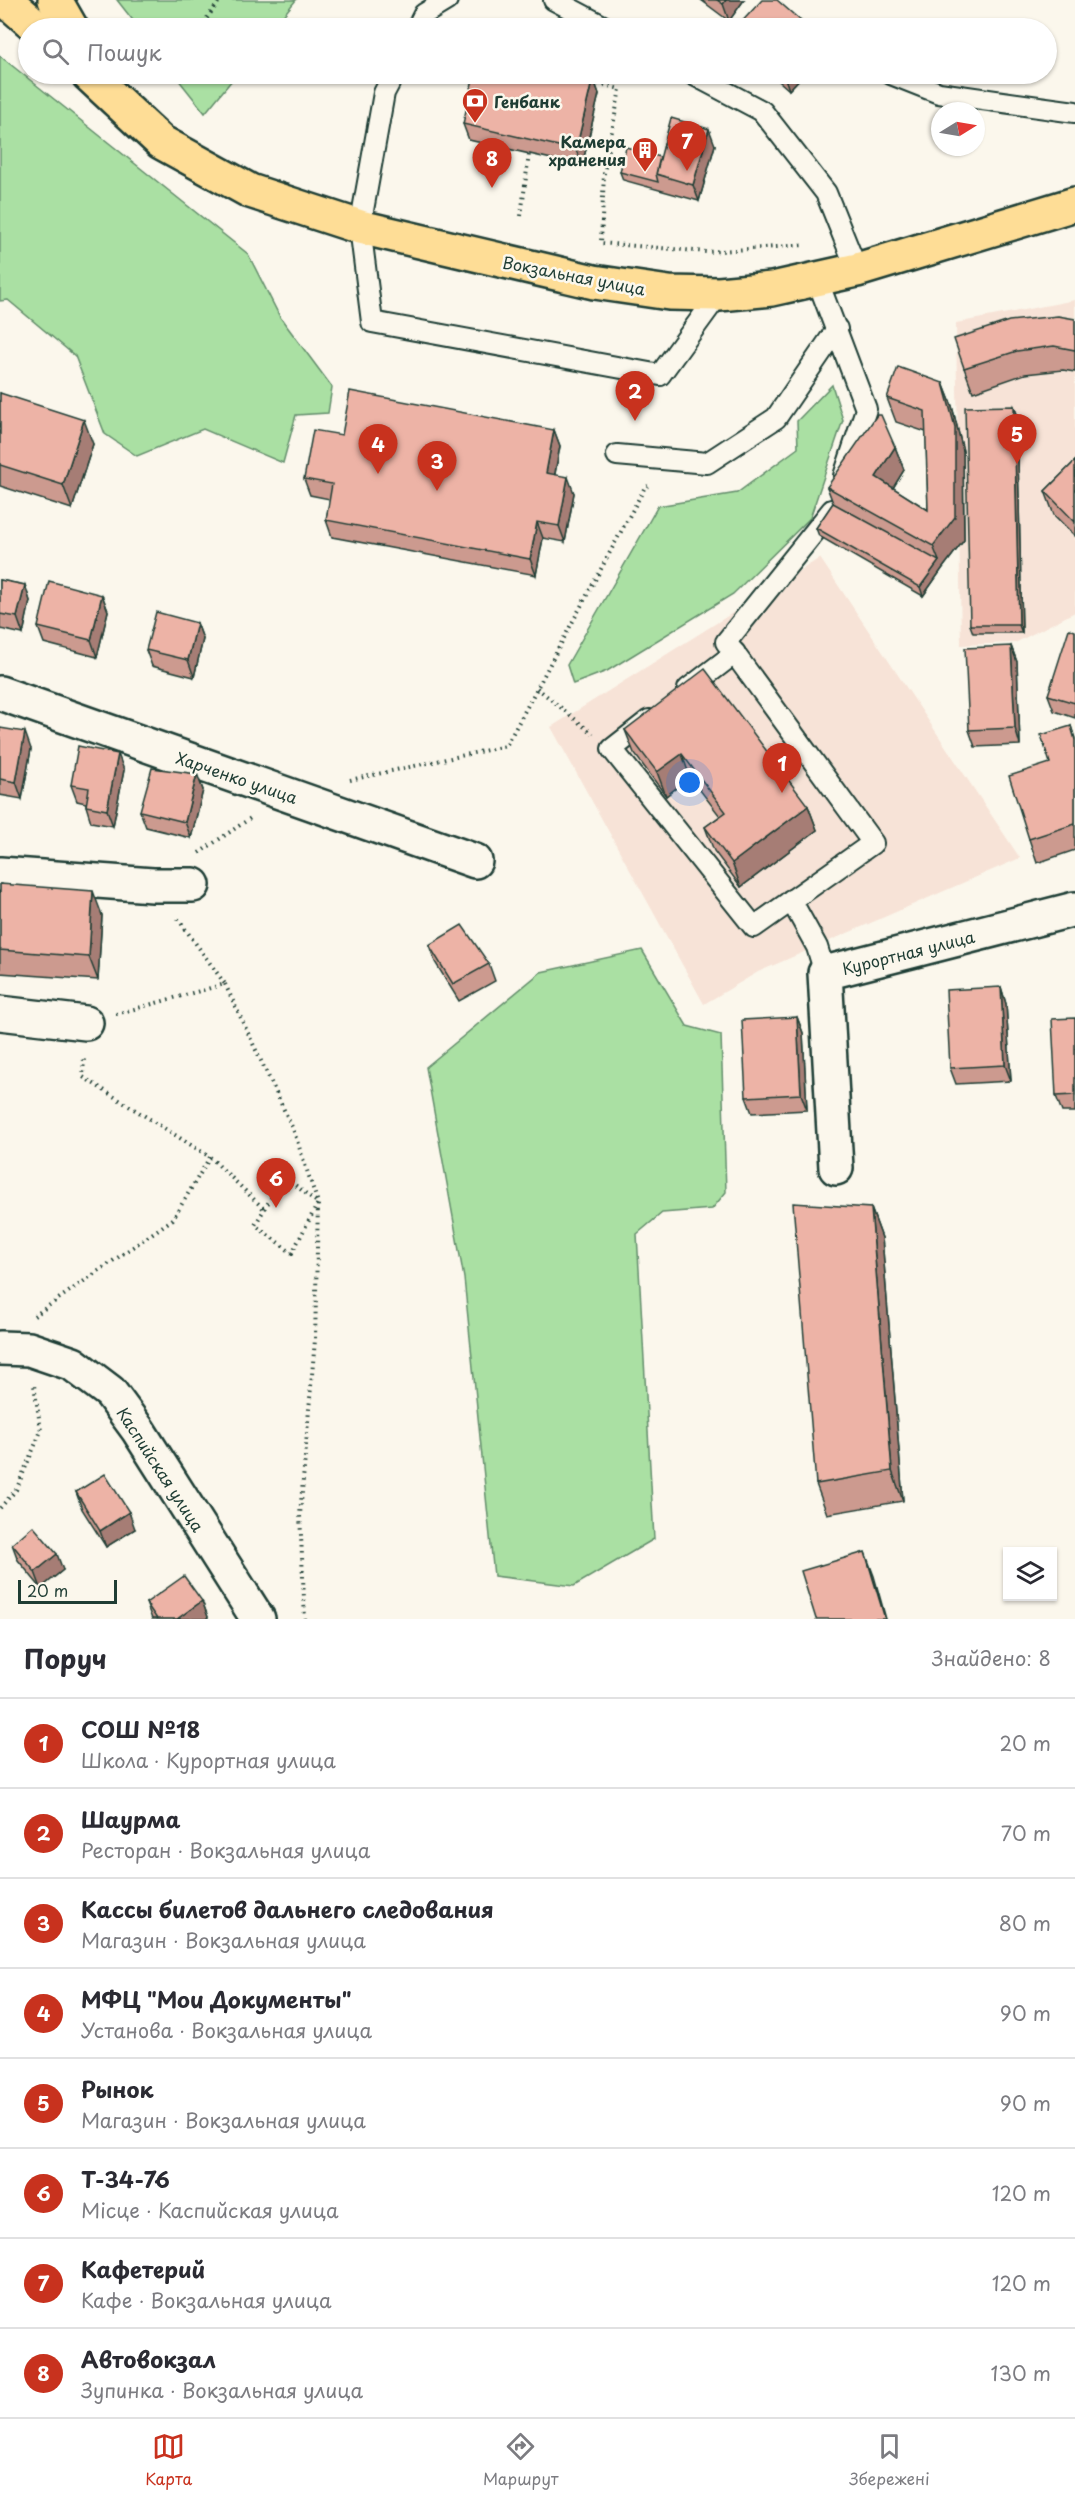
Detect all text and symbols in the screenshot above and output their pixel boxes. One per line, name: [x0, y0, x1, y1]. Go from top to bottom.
search box: [18, 18, 1057, 84]
icon: search: [39, 35, 72, 68]
text: Пошук: [87, 35, 162, 68]
bank icon: Генбанк: [460, 86, 490, 124]
place label: Генбанк: [494, 89, 561, 113]
north arrow: [931, 102, 985, 156]
pin: 7: [668, 122, 706, 171]
place label: Камера хранения: [549, 129, 626, 171]
building icon: Камера хранения: [630, 135, 660, 173]
pin: 8: [472, 138, 512, 188]
street label: Вокзальная улица: [501, 249, 647, 301]
pin: 2: [616, 372, 654, 421]
pin: 5: [998, 414, 1036, 464]
pin: 4: [358, 424, 398, 474]
pin: 3: [418, 442, 456, 491]
pin: 1: [762, 744, 802, 793]
street label: Харченко улица: [173, 745, 301, 809]
your location: [675, 768, 704, 797]
street label: Курортная улица: [839, 924, 977, 980]
pin: 6: [256, 1158, 296, 1208]
street label: Каспийская улица: [112, 1402, 210, 1536]
map controls: [1003, 1547, 1057, 1601]
button: layers: [1003, 1547, 1057, 1601]
scale bar: [18, 1577, 117, 1604]
text: 20 m: [27, 1578, 68, 1602]
text: Поруч: [24, 1639, 107, 1678]
text: Знайдено: 8: [932, 1643, 1051, 1673]
text: СОШ №18: [81, 1712, 200, 1745]
text: 1: [39, 1728, 48, 1758]
text: 20 m: [999, 1728, 1051, 1758]
text: Школа · Курортная улица: [81, 1745, 336, 1775]
text: Шаурма: [81, 1802, 181, 1835]
text: 2: [36, 1818, 51, 1848]
text: 70 m: [1001, 1818, 1051, 1848]
text: Ресторан · Вокзальная улица: [81, 1835, 370, 1865]
text: Кассы билетов дальнего следования: [81, 1892, 494, 1925]
text: 3: [37, 1908, 50, 1938]
text: 80 m: [999, 1908, 1051, 1938]
text: Магазин · Вокзальная улица: [81, 1925, 366, 1955]
text: МФЦ "Мои Документы": [81, 1982, 352, 2015]
text: 4: [37, 1998, 50, 2028]
text: 90 m: [1000, 1998, 1051, 2028]
text: Установа · Вокзальная улица: [81, 2015, 372, 2045]
text: Рынок: [81, 2072, 154, 2105]
text: 5: [37, 2088, 50, 2118]
text: 90 m: [1000, 2088, 1051, 2118]
text: Магазин · Вокзальная улица: [81, 2105, 366, 2135]
text: Т-34-76: [81, 2162, 170, 2195]
text: 6: [36, 2178, 51, 2208]
text: 120 m: [992, 2178, 1051, 2208]
text: Місце · Каспийская улица: [81, 2195, 339, 2225]
text: Кафетерий: [81, 2252, 205, 2285]
text: 7: [38, 2268, 49, 2298]
text: 120 m: [992, 2268, 1051, 2298]
text: Кафе · Вокзальная улица: [81, 2285, 332, 2315]
text: Автовокзал: [81, 2342, 216, 2375]
text: 8: [37, 2358, 50, 2388]
text: 130 m: [991, 2358, 1051, 2388]
text: Зупинка · Вокзальная улица: [81, 2375, 363, 2405]
tab: Карта: [145, 2430, 192, 2490]
tab: Маршрут: [483, 2430, 559, 2490]
tab: Збережені: [849, 2430, 930, 2490]

